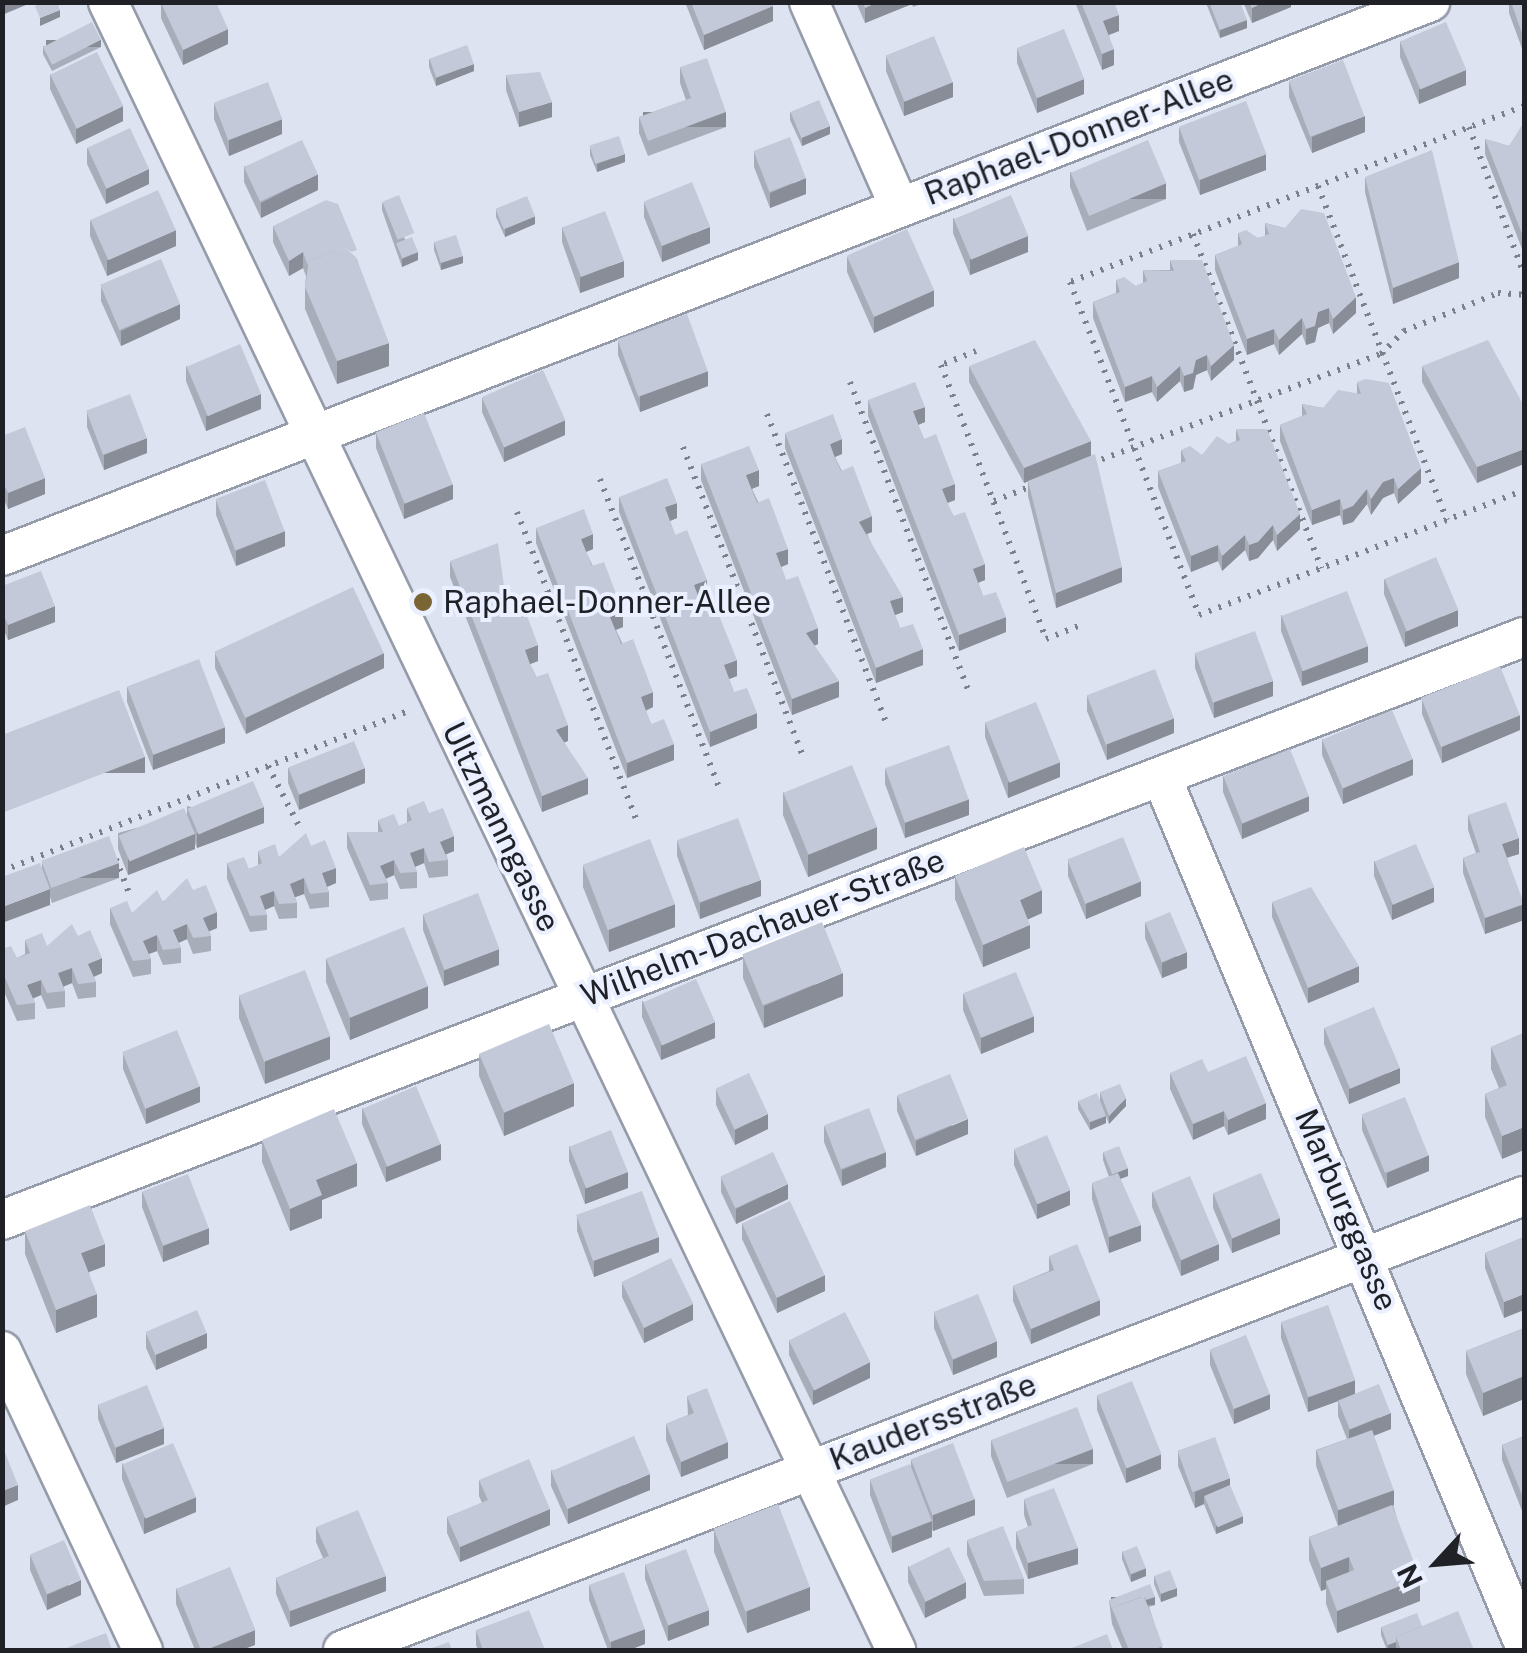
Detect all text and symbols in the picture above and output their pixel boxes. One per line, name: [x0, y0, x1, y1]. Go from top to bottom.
street label: Raphael-Donner-Allee: [919, 60, 1239, 214]
place label: Raphael-Donner-Allee: [443, 583, 771, 621]
marker: Raphael-Donner-Allee: [412, 591, 434, 613]
street label: Ultzmanngasse: [434, 716, 568, 938]
street label: Wilhelm-Dachauer-Straße: [576, 841, 950, 1015]
street label: Marburggasse: [1286, 1103, 1406, 1317]
street label: Kaudersstraße: [824, 1365, 1042, 1479]
north arrow: [1387, 1513, 1487, 1613]
text: N: [1390, 1559, 1429, 1593]

